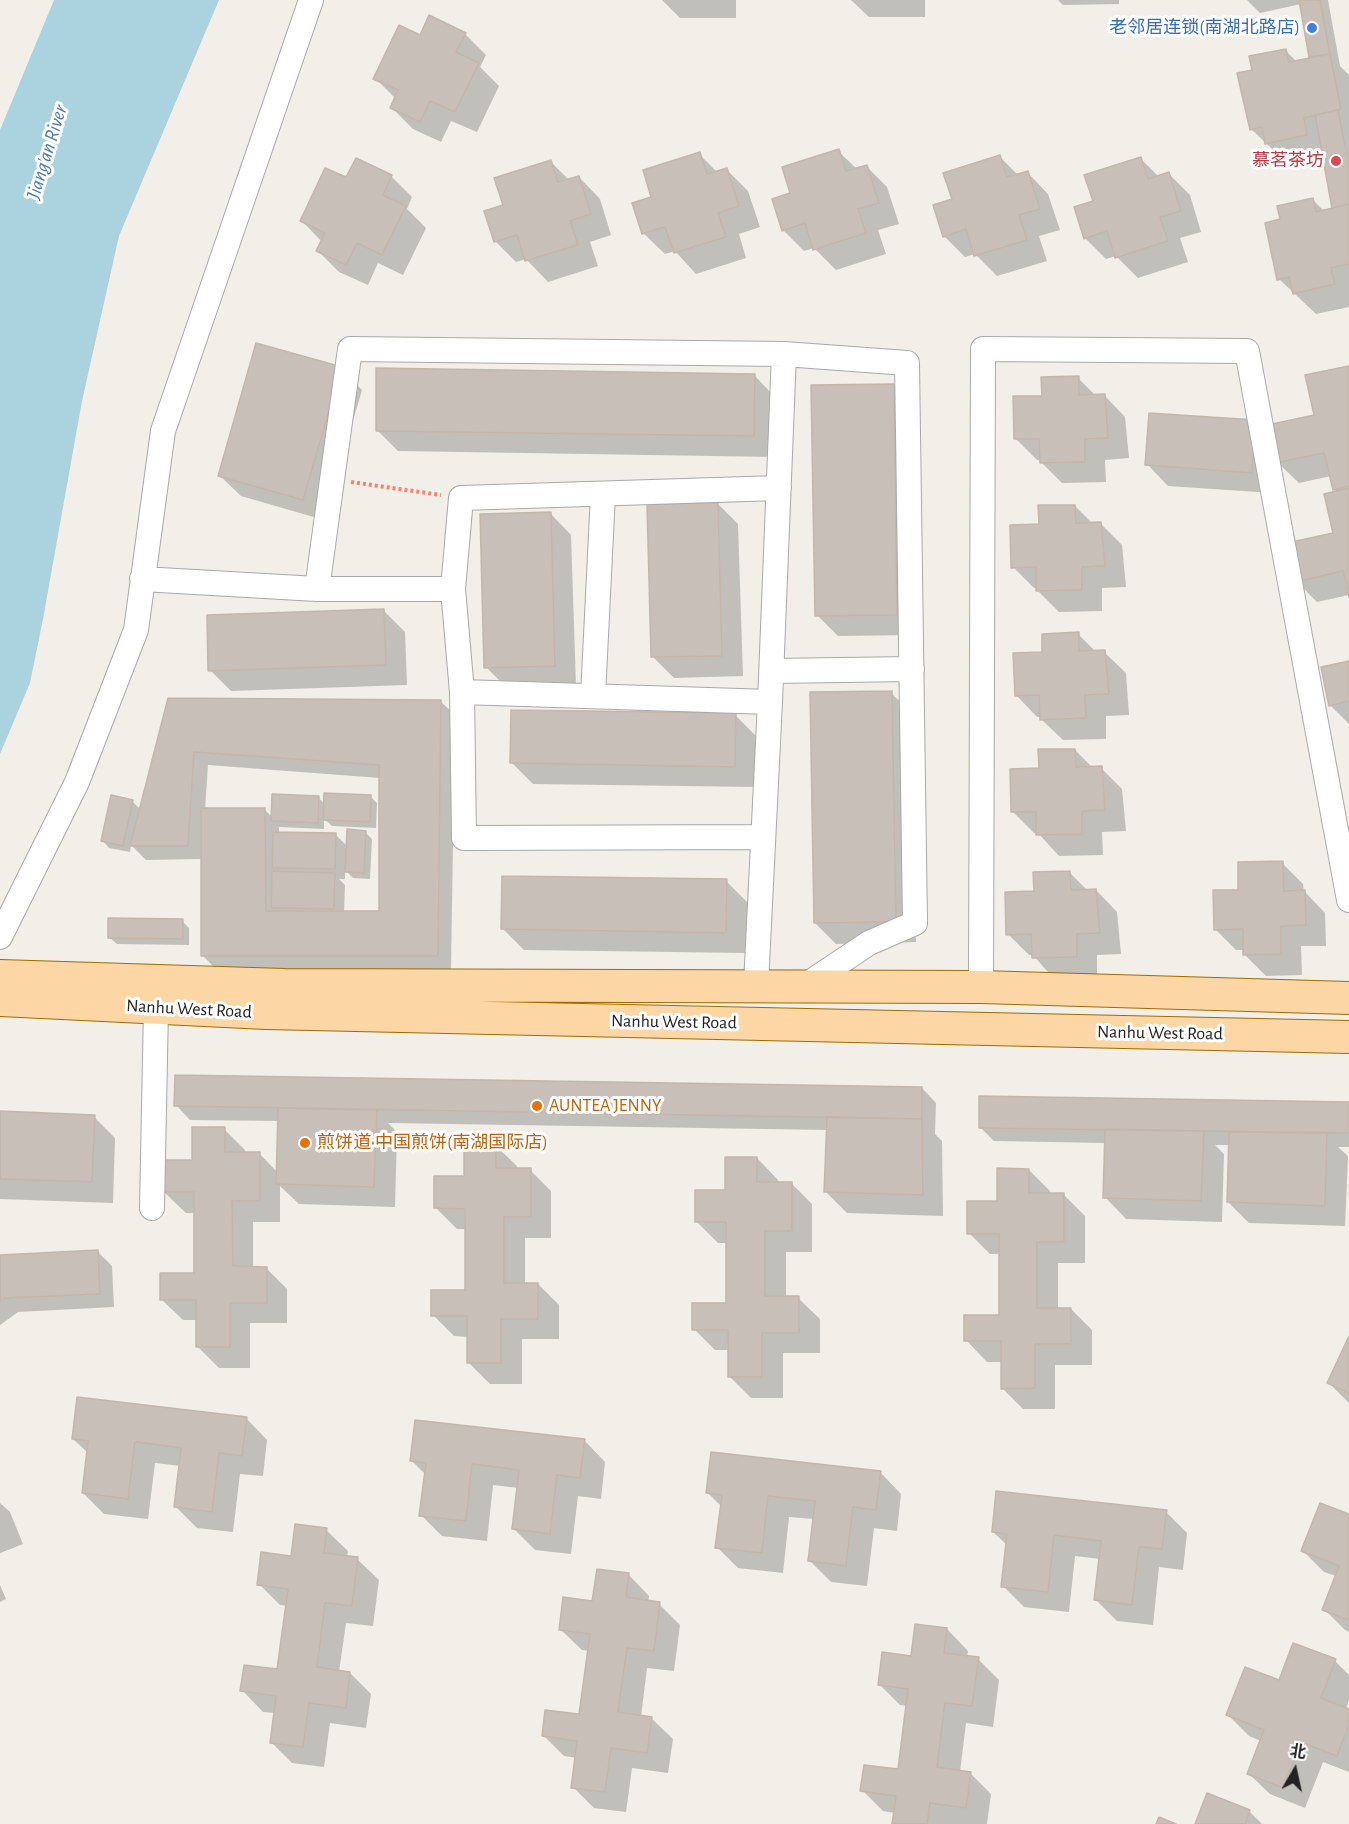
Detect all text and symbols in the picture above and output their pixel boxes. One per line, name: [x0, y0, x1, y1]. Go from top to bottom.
place label: 老邻居连锁(南湖北路店): [1109, 17, 1300, 39]
marker: 老邻居连锁(南湖北路店): [1305, 21, 1319, 35]
water label: Jiang'an River: [21, 102, 73, 202]
place label: 慕茗茶坊: [1252, 150, 1324, 172]
marker: 慕茗茶坊: [1329, 154, 1343, 168]
street label: Nanhu West Road: [126, 995, 252, 1023]
street label: Nanhu West Road: [611, 1010, 737, 1034]
street label: Nanhu West Road: [1097, 1021, 1223, 1045]
place label: AUNTEA JENNY: [549, 1095, 662, 1117]
marker: AUNTEA JENNY: [530, 1099, 544, 1113]
place label: 煎饼道·中国煎饼(南湖国际店): [317, 1132, 548, 1154]
marker: 煎饼道·中国煎饼(南湖国际店): [298, 1136, 312, 1150]
north arrow: [1265, 1740, 1325, 1800]
text: 北: [1289, 1743, 1307, 1761]

